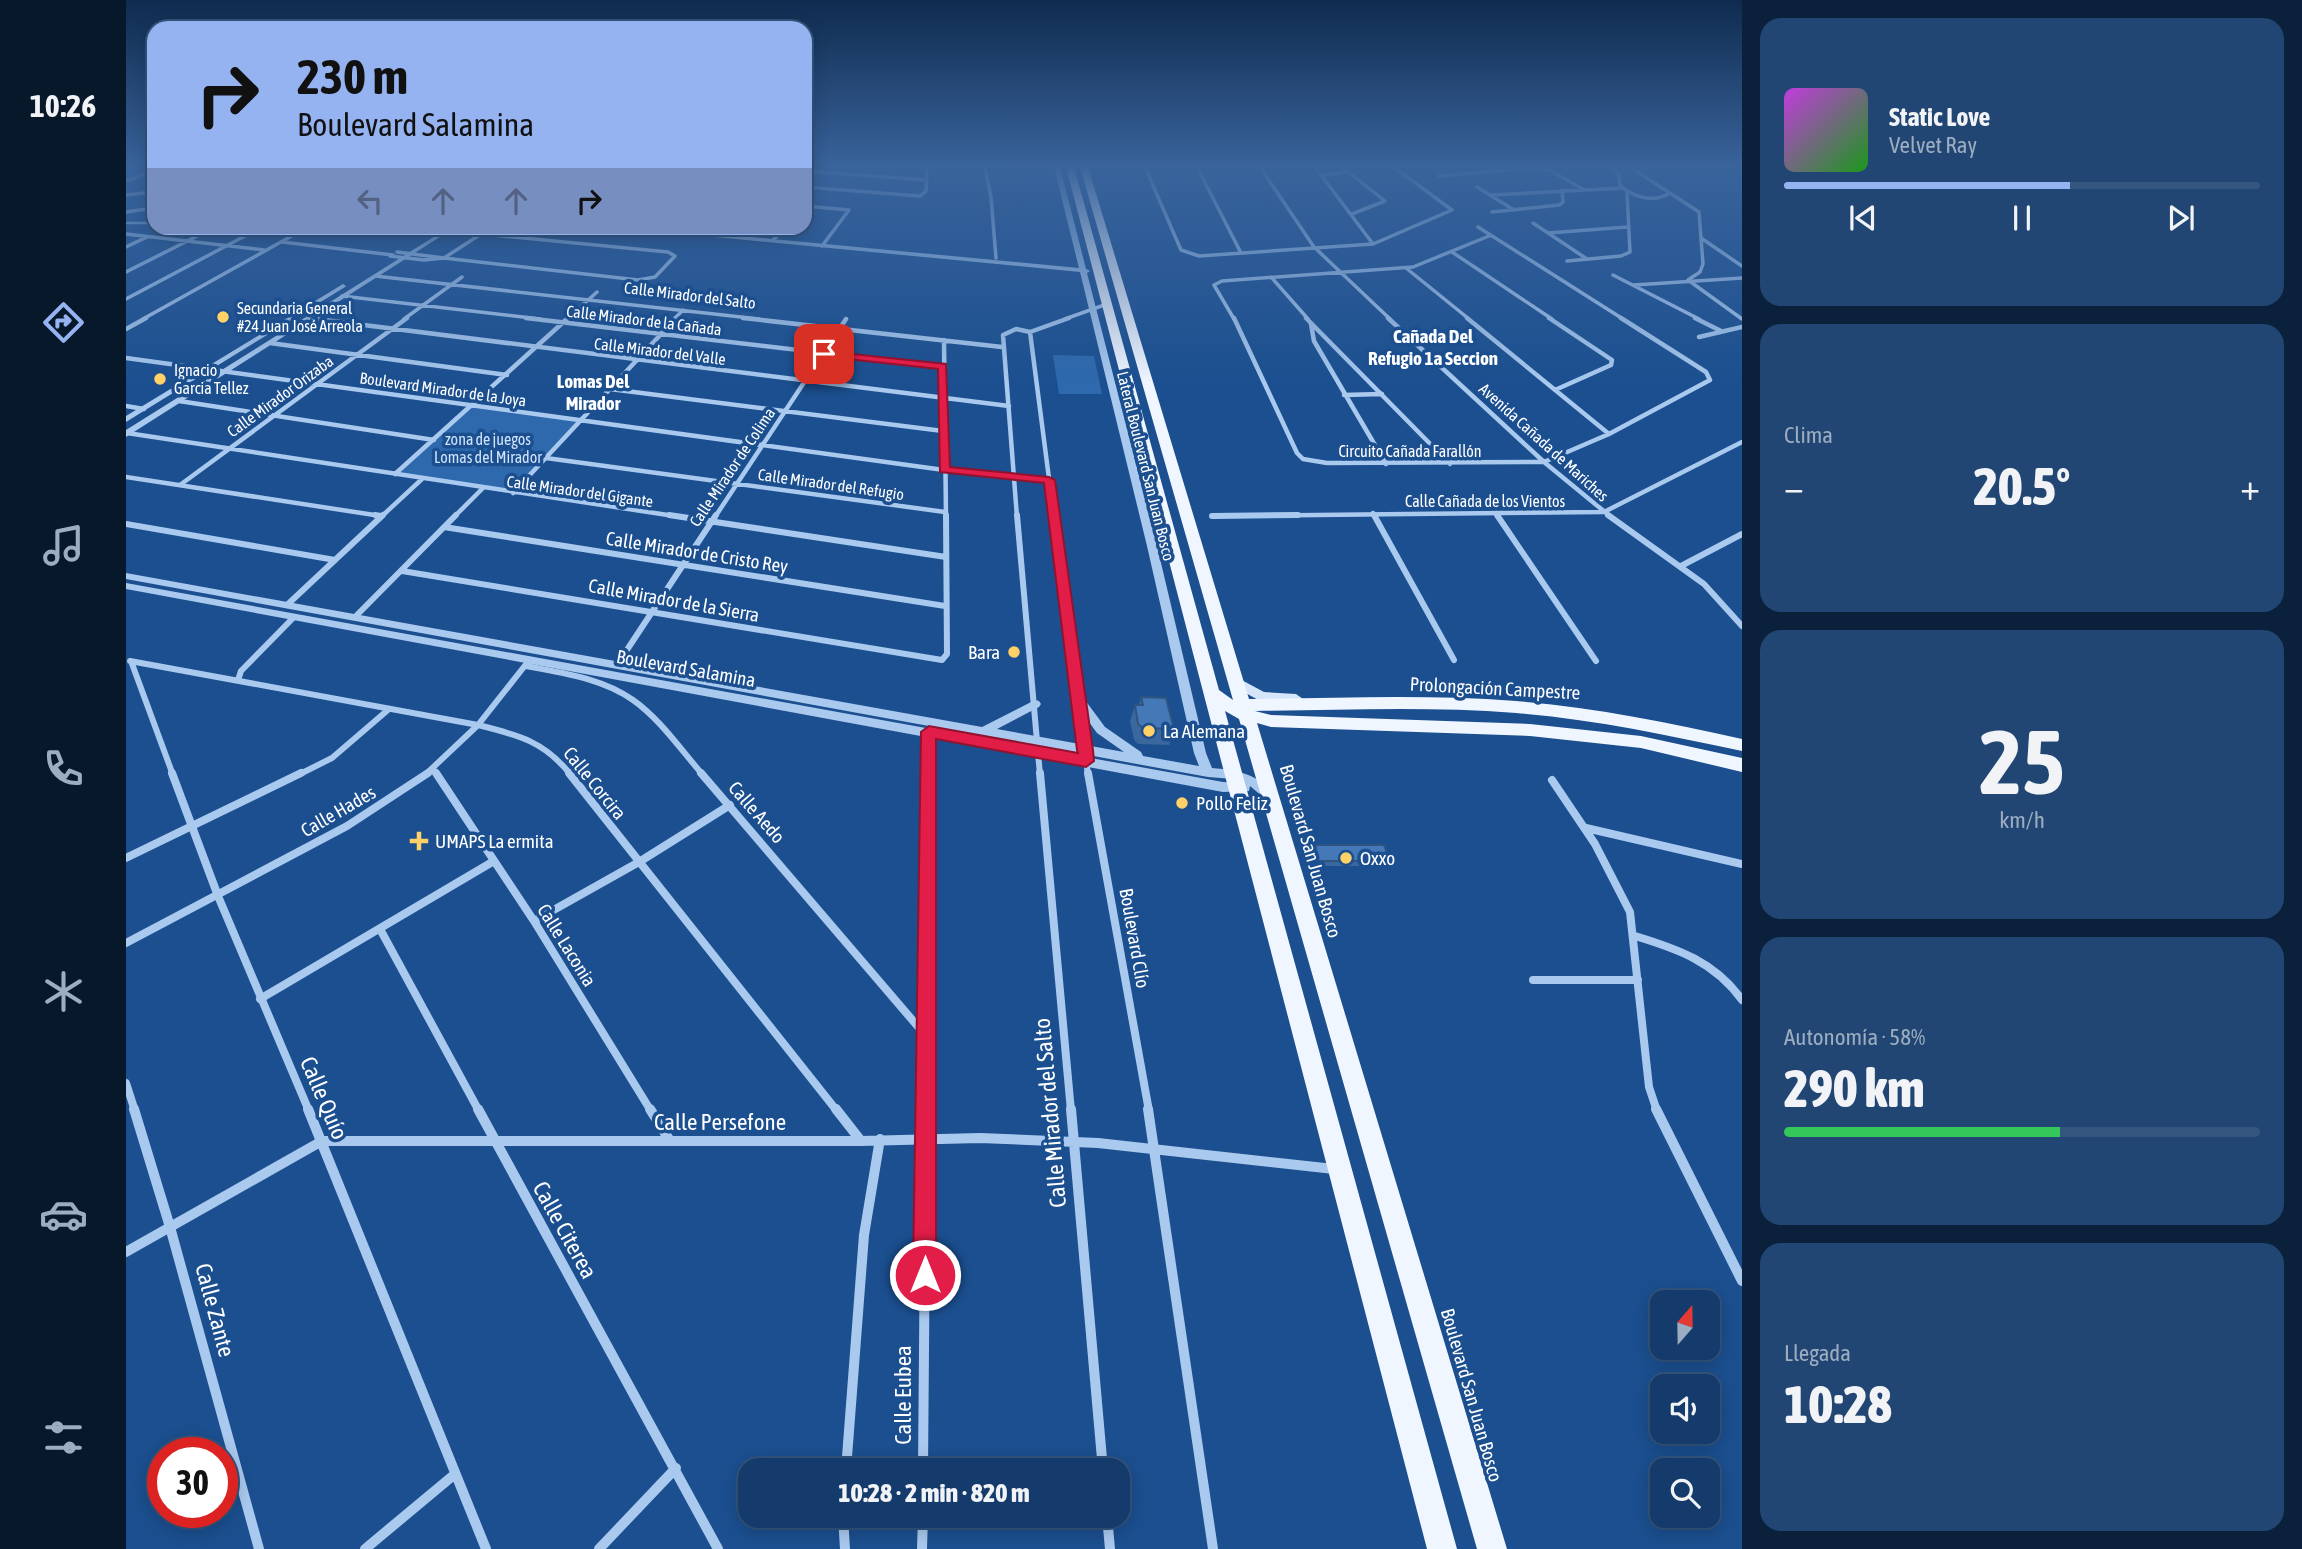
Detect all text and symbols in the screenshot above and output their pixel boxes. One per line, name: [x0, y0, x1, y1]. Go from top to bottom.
text: 230 m: [297, 48, 408, 104]
icon: right: [182, 49, 273, 140]
text: 10:26: [30, 87, 96, 124]
text: Static Love: [1889, 102, 1990, 132]
text: Boulevard Salamina: [297, 106, 534, 143]
text: Velvet Ray: [1889, 132, 1977, 158]
icon: left: [351, 182, 389, 220]
icon: ahead: [424, 182, 462, 220]
icon: ahead: [497, 182, 535, 220]
icon: right: [570, 182, 608, 220]
icon: previous: [1844, 199, 1882, 237]
icon: pause: [2003, 199, 2041, 237]
icon: next: [2162, 199, 2200, 237]
street label: Calle Mirador del Salto: [623, 278, 757, 312]
icon: directions: [39, 298, 88, 347]
place label: Secundaria General #24 Juan José Arreola: [237, 299, 363, 335]
street label: Calle Mirador de la Cañada: [565, 302, 723, 338]
marker: Secundaria General #24 Juan José Arreola: [215, 309, 231, 325]
pin: [794, 324, 854, 384]
district label: Cañada Del Refugio 1a Seccion: [1368, 325, 1498, 369]
street label: Calle Mirador del Valle: [593, 334, 727, 368]
icon: arrive: [805, 335, 843, 373]
street label: Calle Mirador Orizaba: [223, 352, 337, 440]
place label: Ignacio Garcia Tellez: [174, 361, 249, 397]
street label: Boulevard Mirador de la Joya: [358, 368, 527, 411]
street label: Lateral Boulevard San Juan Bosco: [1114, 369, 1178, 563]
district label: Lomas Del Mirador: [557, 370, 630, 414]
marker: Ignacio Garcia Tellez: [152, 371, 168, 387]
street label: Avenida Cañada de Mariches: [1476, 379, 1612, 505]
street label: Calle Mirador de Colima: [686, 404, 778, 530]
text: Clima: [1784, 422, 1833, 448]
park label: zona de juegos Lomas del Mirador: [434, 430, 542, 466]
street label: Circuito Cañada Farallón: [1338, 442, 1482, 460]
text: 20.5°: [1974, 456, 2070, 516]
street label: Calle Mirador del Refugio: [757, 465, 905, 504]
text: −: [1784, 465, 1804, 508]
text: +: [2240, 465, 2260, 508]
street label: Calle Mirador del Gigante: [506, 472, 654, 511]
street label: Calle Cañada de los Vientos: [1405, 492, 1565, 510]
icon: music: [39, 521, 88, 570]
street label: Calle Mirador de Cristo Rey: [604, 527, 790, 577]
street label: Calle Mirador de la Sierra: [587, 574, 761, 626]
place label: Bara: [968, 641, 1000, 663]
marker: Bara: [1006, 644, 1022, 660]
street label: Boulevard Salamina: [615, 645, 757, 691]
street label: Prolongación Campestre: [1409, 673, 1581, 703]
text: 25: [1979, 709, 2065, 813]
place label: La Alemana: [1163, 720, 1245, 742]
marker: La Alemana: [1141, 723, 1157, 739]
street label: Calle Corcira: [559, 742, 631, 824]
icon: phone: [39, 744, 88, 793]
street label: Boulevard San Juan Bosco: [1276, 762, 1346, 940]
street label: Calle Aedo: [724, 777, 790, 847]
street label: Calle Hades: [297, 781, 380, 841]
place label: Pollo Feliz: [1196, 792, 1268, 814]
marker: Pollo Feliz: [1174, 795, 1190, 811]
text: km/h: [1999, 807, 2045, 833]
place label: UMAPS La ermita: [435, 830, 554, 852]
marker: UMAPS La ermita: [409, 831, 429, 851]
place label: Oxxo: [1360, 847, 1395, 869]
marker: Oxxo: [1338, 850, 1354, 866]
street label: Boulevard Clío: [1115, 886, 1155, 990]
street label: Calle Laconia: [533, 900, 601, 990]
icon: climate: [39, 967, 88, 1016]
street label: Calle Mirador del Salto: [1029, 1017, 1071, 1209]
text: Autonomía · 58%: [1784, 1024, 1925, 1050]
street label: Calle Quío: [295, 1053, 353, 1143]
text: 290 km: [1784, 1058, 1925, 1118]
street label: Calle Persefone: [654, 1109, 786, 1135]
street label: Calle Citerea: [528, 1177, 602, 1283]
icon: car: [39, 1190, 88, 1239]
position arrow: [888, 1238, 962, 1312]
street label: Calle Zante: [190, 1260, 240, 1360]
north arrow: [1650, 1290, 1720, 1360]
map controls: [1650, 1290, 1720, 1528]
street label: Boulevard San Juan Bosco: [1437, 1306, 1507, 1484]
text: Llegada: [1784, 1340, 1851, 1366]
street label: Calle Eubea: [890, 1345, 916, 1445]
button: sound: [1650, 1374, 1720, 1444]
text: 10:28: [1784, 1374, 1892, 1434]
icon: filters: [39, 1413, 88, 1462]
speed limit sign: 30: [147, 1437, 238, 1528]
button: search: [1650, 1458, 1720, 1528]
text: 10:28 · 2 min · 820 m: [838, 1478, 1030, 1508]

